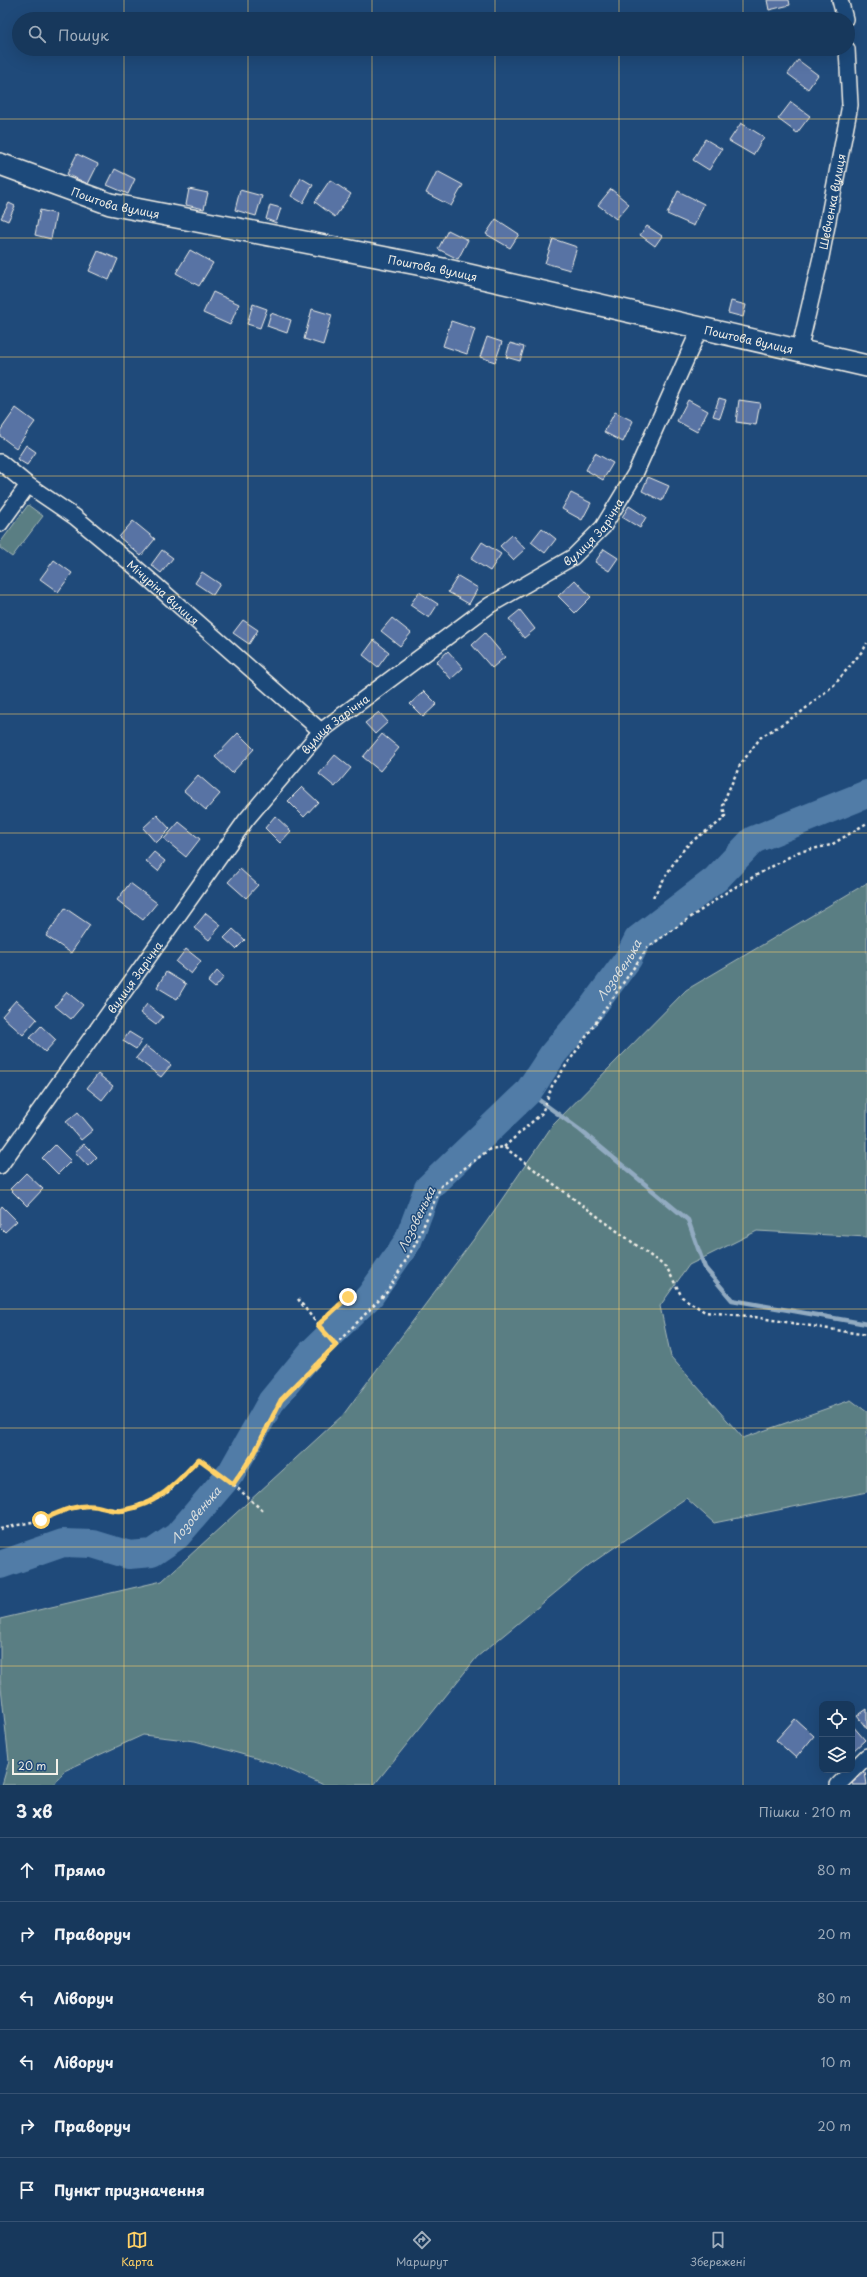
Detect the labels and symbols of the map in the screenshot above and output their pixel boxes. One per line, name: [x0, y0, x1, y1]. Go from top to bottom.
street label: Шевченка вулиця: [814, 152, 849, 251]
street label: Поштова вулиця: [69, 182, 161, 222]
street label: Поштова вулиця: [387, 250, 479, 285]
street label: Поштова вулиця: [703, 321, 795, 357]
street label: вулиця Зарічна: [560, 495, 627, 569]
street label: Мічуріна вулиця: [124, 556, 203, 628]
street label: вулиця Зарічна: [297, 690, 372, 758]
water label: Лозовенька: [592, 936, 646, 1004]
street label: вулиця Зарічна: [103, 937, 166, 1017]
water label: Лозовенька: [393, 1183, 440, 1254]
route end: [339, 1288, 357, 1306]
water label: Лозовенька: [166, 1482, 225, 1547]
route start: [32, 1511, 50, 1529]
scale bar: [12, 1757, 58, 1776]

